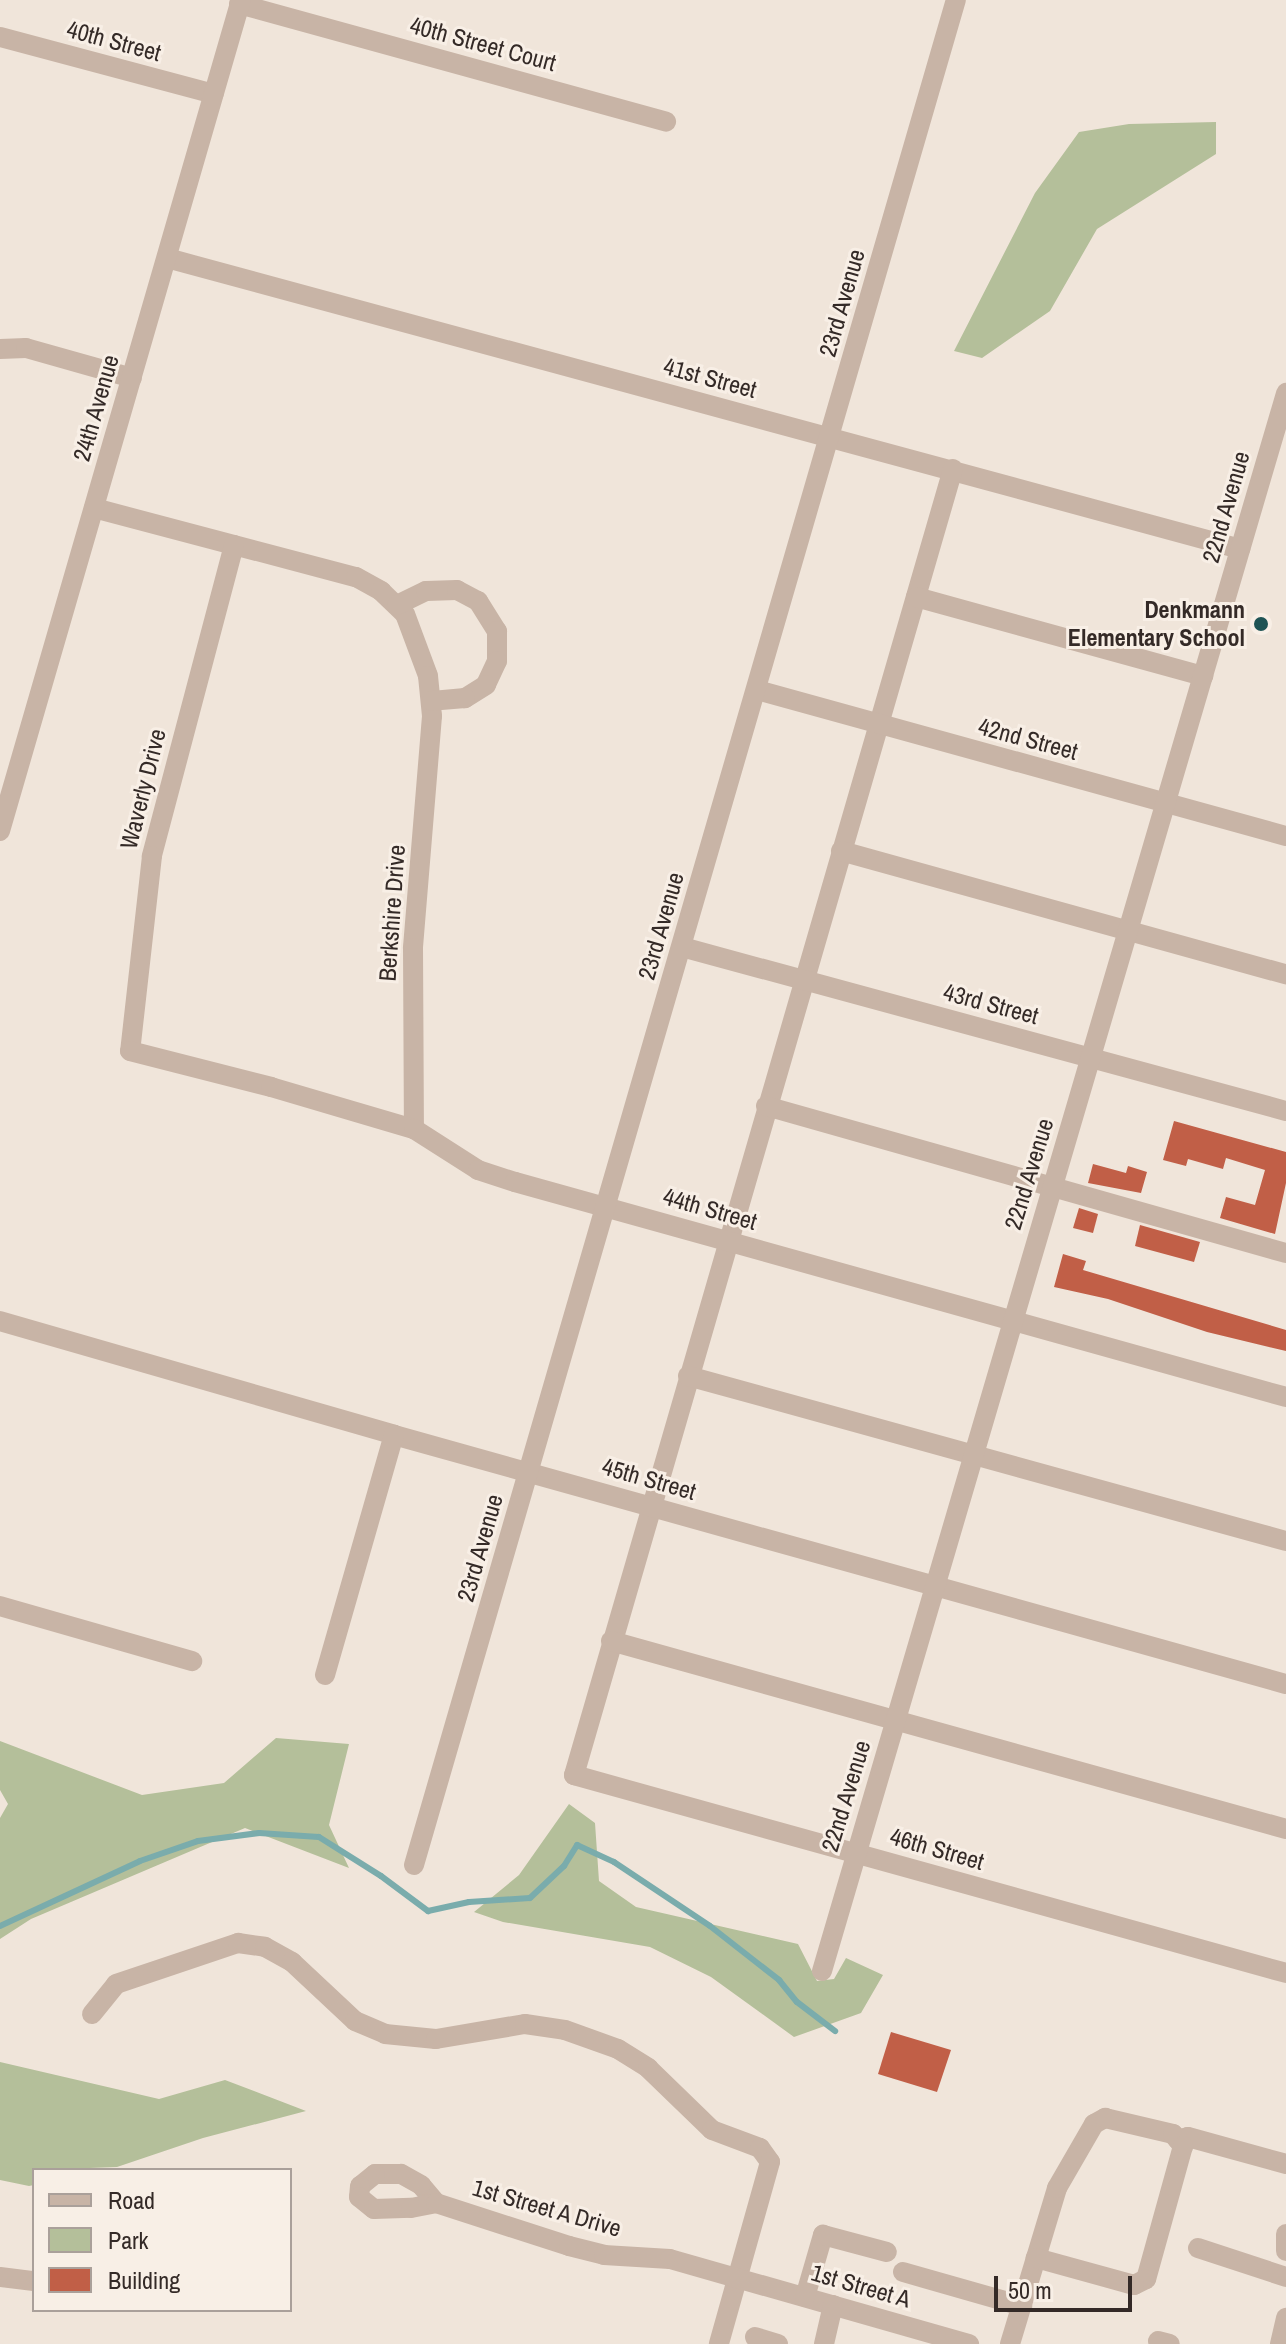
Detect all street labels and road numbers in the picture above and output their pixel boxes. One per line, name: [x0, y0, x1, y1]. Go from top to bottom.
street label: 40th Street Court: [407, 11, 559, 77]
street label: 40th Street: [64, 15, 164, 67]
street label: 23rd Avenue: [813, 246, 871, 360]
street label: 24th Avenue: [67, 351, 125, 465]
street label: 41st Street: [660, 352, 760, 404]
street label: 22nd Avenue: [1196, 447, 1256, 567]
street label: 42nd Street: [975, 712, 1081, 766]
street label: Waverly Drive: [114, 726, 172, 852]
street label: Berkshire Drive: [373, 844, 411, 982]
street label: 23rd Avenue: [632, 869, 690, 983]
street label: 43rd Street: [940, 977, 1042, 1031]
street label: 22nd Avenue: [998, 1114, 1060, 1234]
street label: 44th Street: [660, 1182, 760, 1236]
street label: 45th Street: [599, 1452, 699, 1506]
street label: 23rd Avenue: [451, 1491, 509, 1605]
street label: 22nd Avenue: [815, 1736, 877, 1856]
street label: 46th Street: [887, 1822, 987, 1876]
street label: 1st Street A Drive: [468, 2173, 626, 2243]
street label: 1st Street A: [808, 2258, 914, 2314]

